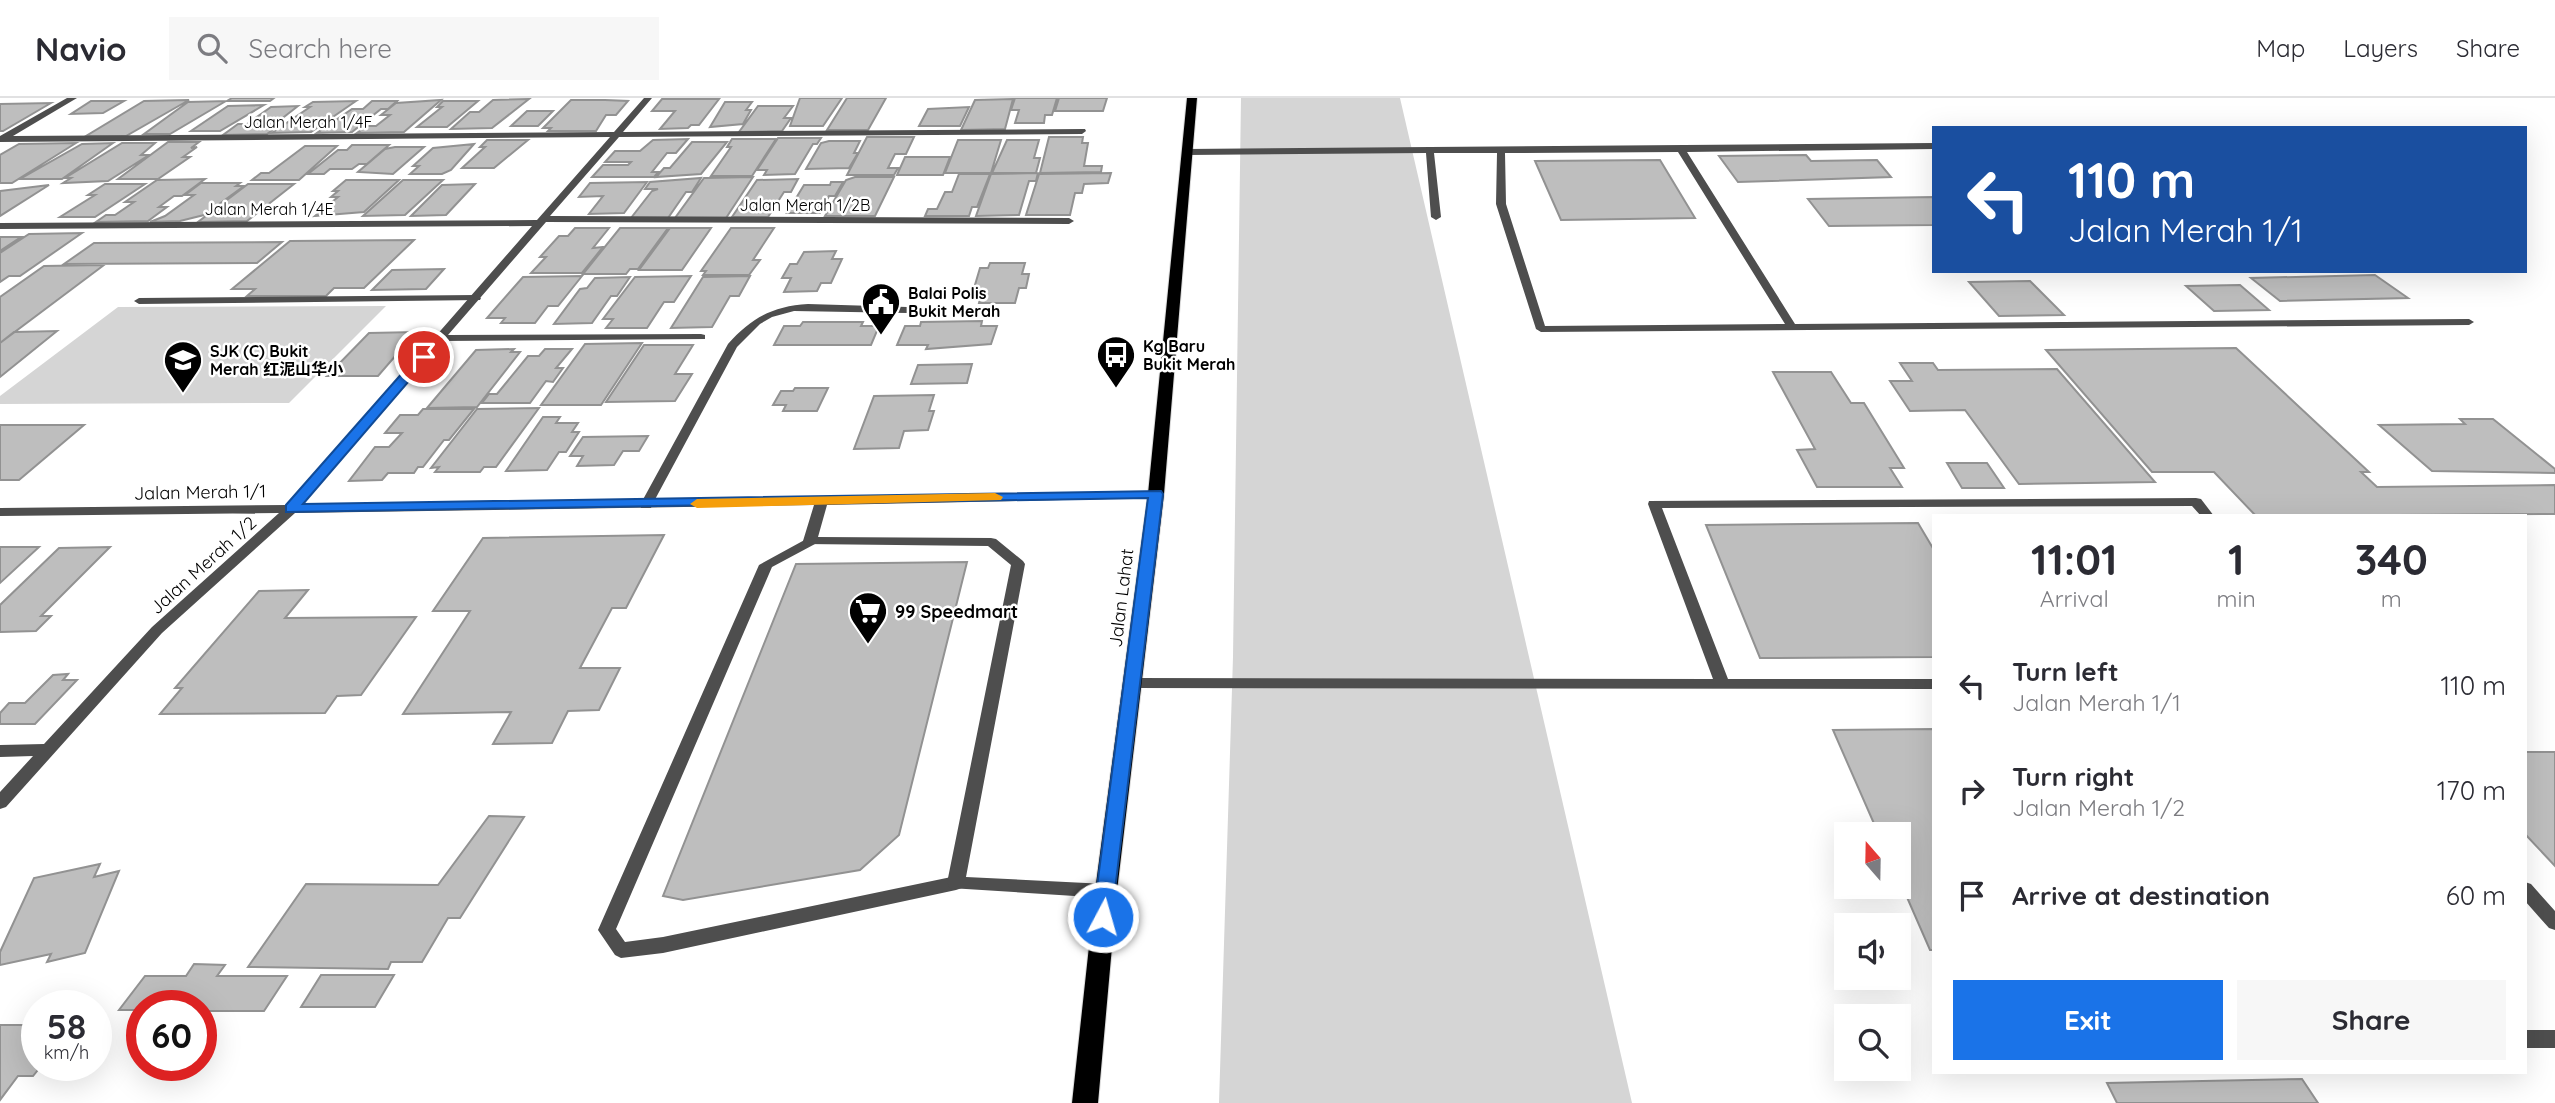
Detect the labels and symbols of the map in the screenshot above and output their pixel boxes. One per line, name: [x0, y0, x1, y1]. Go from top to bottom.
street label: Jalan Merah 1/4F: [244, 112, 373, 132]
street label: Jalan Merah 1/2B: [740, 195, 870, 215]
street label: Jalan Merah 1/4E: [204, 199, 334, 219]
public building icon: Balai Polis Bukit Merah: [860, 281, 902, 336]
place label: Balai Polis Bukit Merah: [908, 283, 1001, 321]
pin: [394, 327, 454, 387]
bus stop icon: Kg Baru Bukit Merah: [1095, 334, 1137, 389]
place label: Kg Baru Bukit Merah: [1143, 336, 1236, 374]
school or university icon: SJK (C) Bukit Merah 红泥山华小: [162, 339, 204, 394]
place label: SJK (C) Bukit Merah 红泥山华小: [210, 341, 343, 379]
street label: Jalan Merah 1/1: [134, 479, 266, 505]
street label: Jalan Merah 1/2: [145, 511, 261, 619]
street label: Jalan Lahat: [1104, 547, 1138, 649]
supermarket icon: 99 Speedmart: [847, 590, 889, 645]
place label: 99 Speedmart: [895, 600, 1018, 623]
north arrow: [1834, 822, 1911, 900]
position arrow: [1066, 880, 1140, 954]
speed limit sign: 60: [126, 990, 217, 1081]

